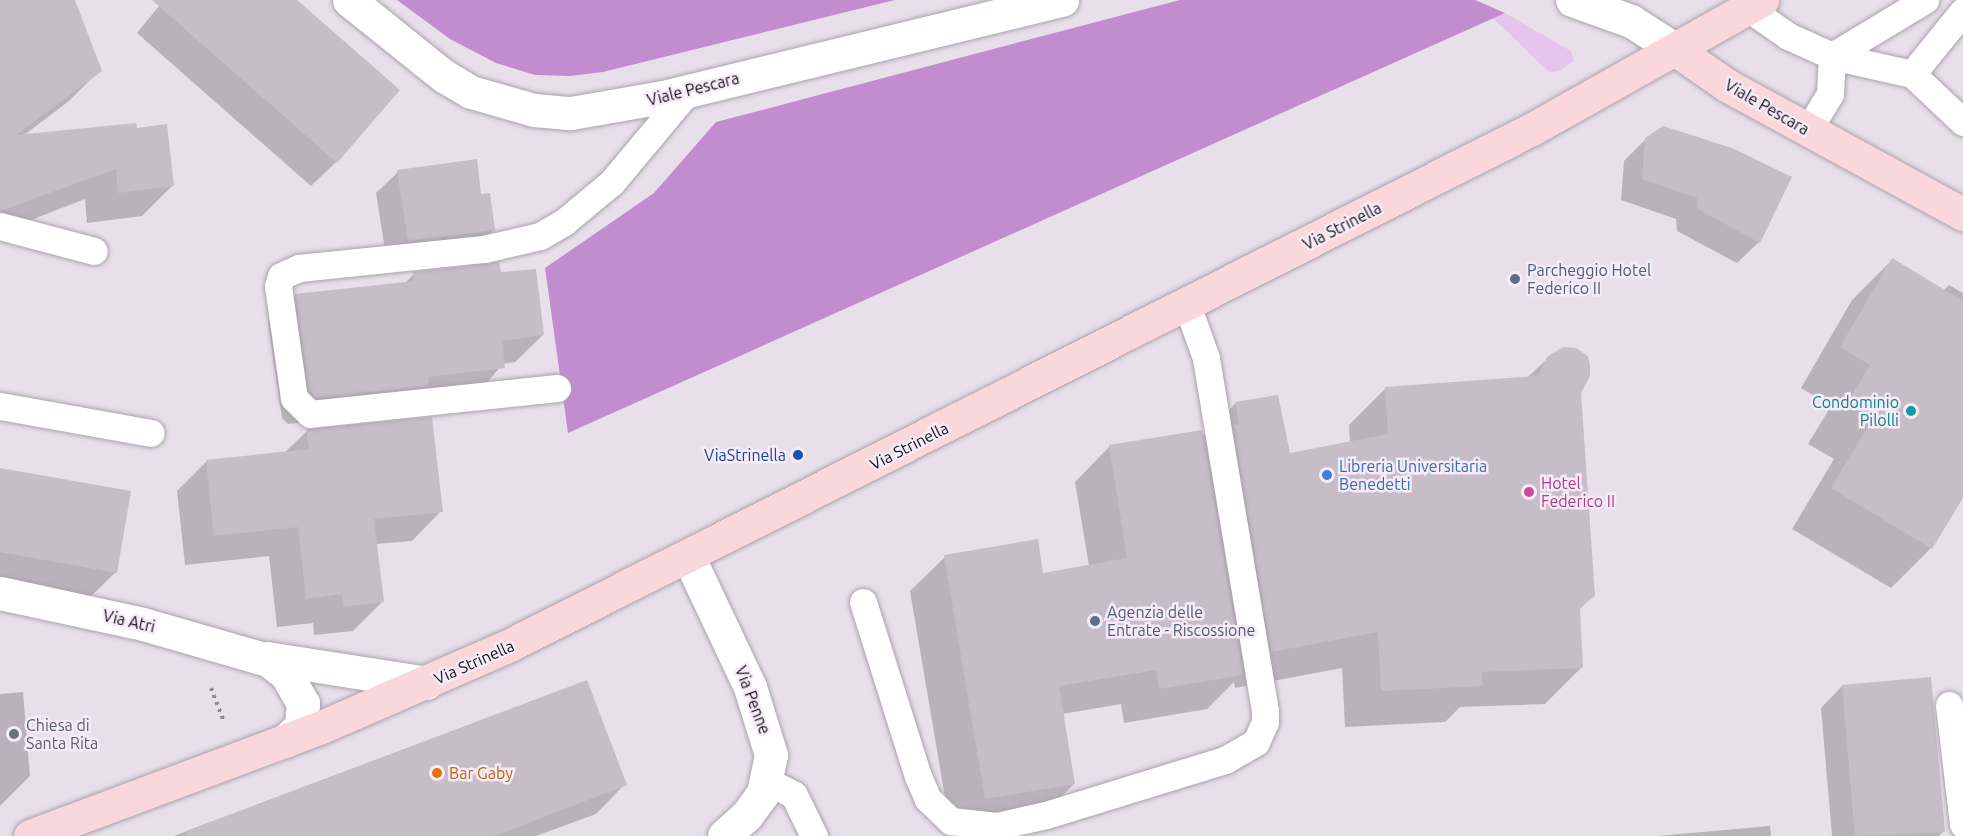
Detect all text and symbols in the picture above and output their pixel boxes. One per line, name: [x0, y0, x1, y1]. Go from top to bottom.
street label: Viale Pescara: [645, 68, 741, 110]
street label: Viale Pescara: [1721, 75, 1813, 139]
street label: Via Strinella: [1299, 198, 1385, 254]
place label: Parcheggio Hotel Federico II: [1527, 260, 1651, 298]
marker: Parcheggio Hotel Federico II: [1508, 272, 1522, 286]
place label: Condominio Pilolli: [1812, 392, 1899, 430]
marker: Condominio Pilolli: [1904, 404, 1918, 418]
street label: Via Strinella: [866, 418, 952, 474]
place label: ViaStrinella: [704, 445, 786, 465]
marker: ViaStrinella: [791, 448, 805, 462]
place label: Libreria Universitaria Benedetti: [1339, 456, 1487, 494]
marker: Libreria Universitaria Benedetti: [1320, 468, 1334, 482]
place label: Hotel Federico II: [1541, 473, 1615, 511]
marker: Hotel Federico II: [1522, 485, 1536, 499]
place label: Agenzia delle Entrate - Riscossione: [1107, 602, 1255, 640]
street label: Via Atri: [101, 606, 157, 636]
marker: Agenzia delle Entrate - Riscossione: [1088, 614, 1102, 628]
street label: Via Strinella: [431, 636, 517, 688]
street label: Via Penne: [731, 663, 775, 737]
place label: Chiesa di Santa Rita: [26, 715, 98, 753]
marker: Chiesa di Santa Rita: [7, 727, 21, 741]
place label: Bar Gaby: [449, 763, 513, 783]
marker: Bar Gaby: [430, 766, 444, 780]

